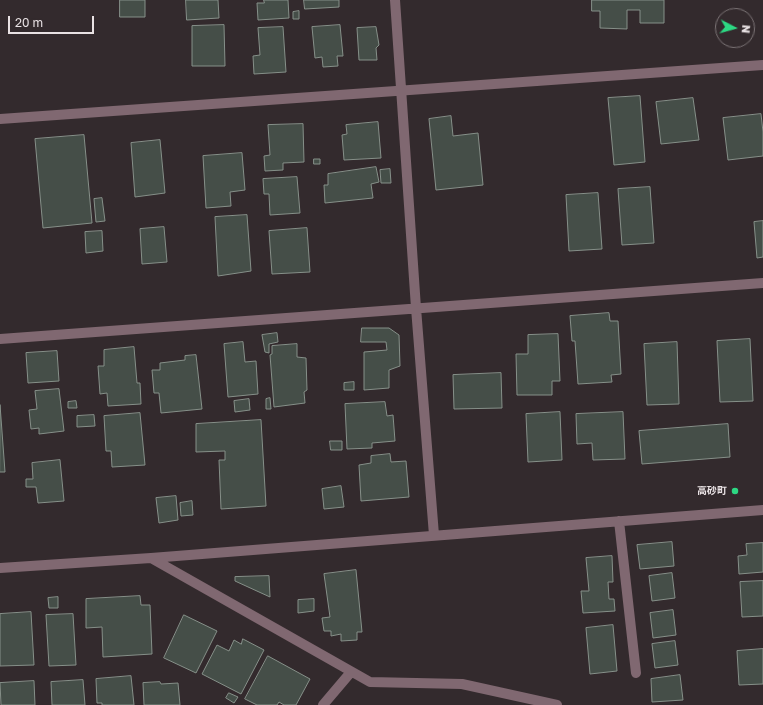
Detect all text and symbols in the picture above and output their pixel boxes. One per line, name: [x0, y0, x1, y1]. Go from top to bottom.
scale bar: [10, 8, 96, 34]
north arrow: [715, 8, 755, 48]
text: 20 m: [15, 15, 43, 30]
text: N: [740, 24, 753, 34]
place label: 高砂町: [697, 485, 727, 497]
marker: 高砂町: [730, 486, 740, 496]

